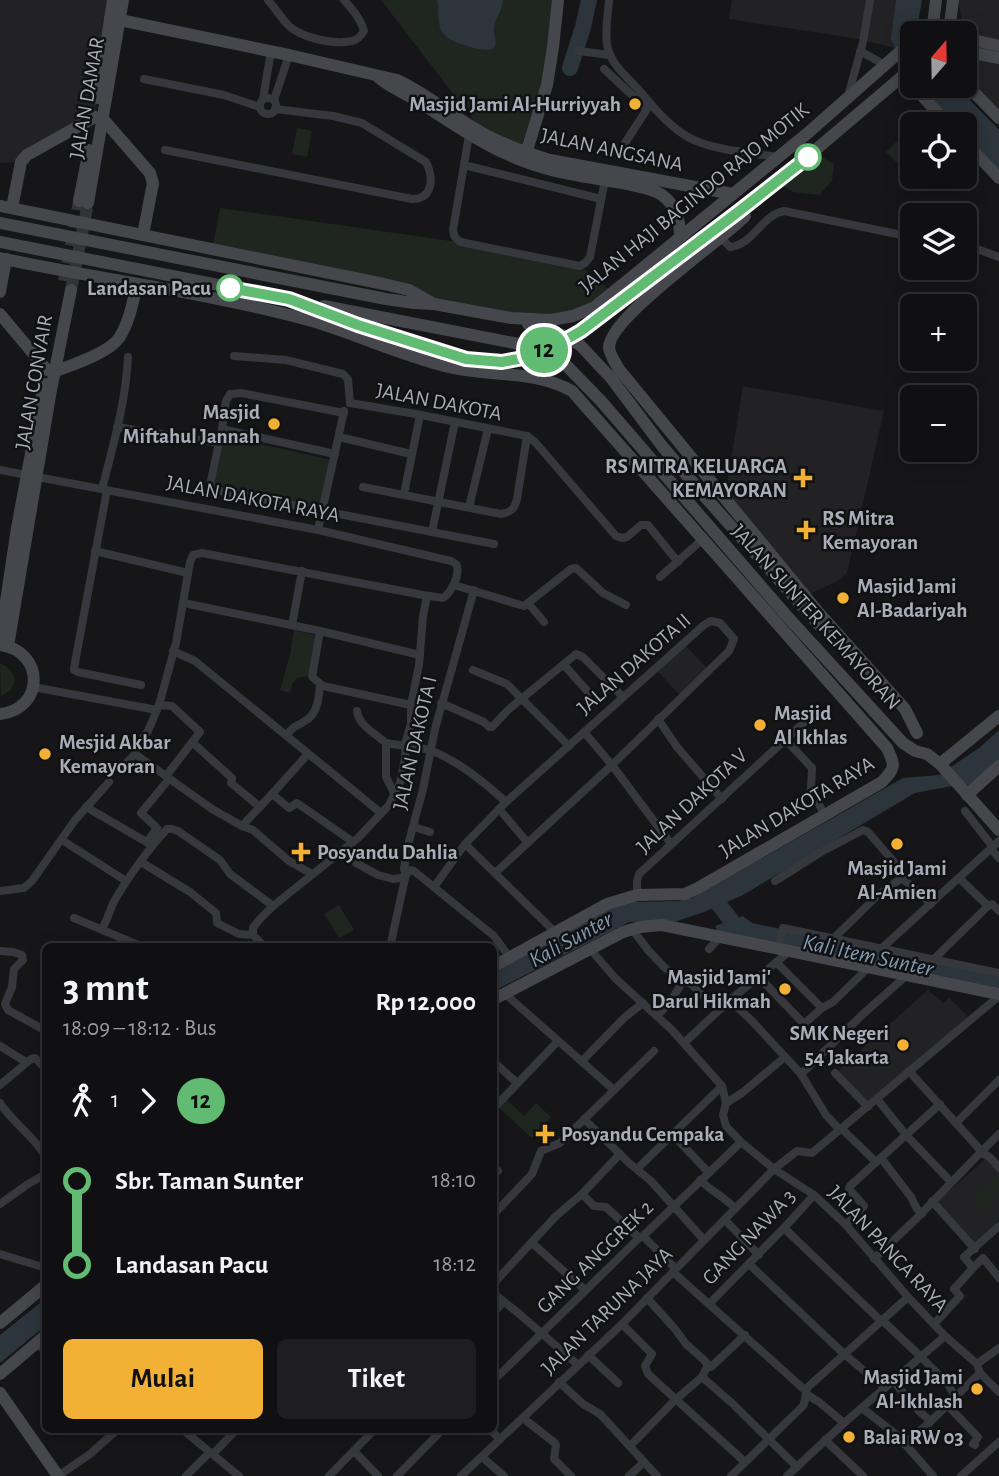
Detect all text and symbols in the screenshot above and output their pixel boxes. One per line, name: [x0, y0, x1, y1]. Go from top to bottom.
north arrow: [900, 21, 976, 98]
map controls: [900, 21, 977, 462]
street label: JALAN DAMAR: [66, 36, 108, 160]
place label: Masjid Jami Al-Hurriyyah: [409, 94, 621, 115]
marker: Masjid Jami Al-Hurriyyah: [627, 96, 643, 112]
street label: JALAN HAJI BAGINDO RAJO MOTIK: [575, 99, 813, 297]
button: locate: [900, 112, 977, 189]
street label: JALAN ANGSANA: [539, 125, 685, 175]
unlabelled marker: [795, 144, 821, 170]
button: layers: [900, 203, 977, 280]
marker: Landasan Pacu: [217, 275, 243, 301]
place label: Landasan Pacu: [87, 278, 211, 299]
button: +: [900, 294, 977, 371]
street label: JALAN CONVAIR: [12, 313, 56, 451]
line badge: 12: [512, 327, 576, 373]
text: 12: [534, 338, 554, 362]
street label: JALAN DAKOTA: [374, 380, 504, 424]
button: −: [900, 385, 977, 462]
place label: Masjid Miftahul Jannah: [123, 402, 260, 447]
marker: Masjid Miftahul Jannah: [266, 416, 282, 432]
place label: RS MITRA KELUARGA KEMAYORAN: [605, 456, 787, 501]
marker: RS MITRA KELUARGA KEMAYORAN: [793, 468, 813, 488]
street label: JALAN DAKOTA RAYA: [165, 472, 341, 526]
place label: RS Mitra Kemayoran: [822, 508, 918, 553]
street label: JALAN SUNTER KEMAYORAN: [728, 520, 904, 714]
marker: RS Mitra Kemayoran: [796, 520, 816, 540]
place label: Masjid Jami Al-Badariyah: [857, 576, 968, 621]
marker: Masjid Jami Al-Badariyah: [835, 590, 851, 606]
street label: JALAN DAKOTA II: [573, 609, 695, 719]
street label: JALAN DAKOTA I: [389, 674, 441, 812]
place label: Masjid Al Ikhlas: [774, 703, 847, 748]
marker: Masjid Al Ikhlas: [752, 717, 768, 733]
place label: Mesjid Akbar Kemayoran: [59, 732, 171, 777]
street label: JALAN DAKOTA V: [633, 745, 752, 857]
marker: Mesjid Akbar Kemayoran: [37, 746, 53, 762]
street label: JALAN DAKOTA RAYA: [716, 753, 878, 861]
marker: Masjid Jami Al-Amien: [889, 836, 905, 852]
marker: Posyandu Dahlia: [291, 842, 311, 862]
place label: Posyandu Dahlia: [317, 842, 458, 863]
place label: Masjid Jami Al-Amien: [847, 858, 947, 903]
water label: Kali Sunter: [526, 908, 617, 972]
water label: Kali Item Sunter: [801, 931, 936, 981]
place label: Masjid Jami' Darul Hikmah: [652, 967, 771, 1012]
text: 3 mnt: [63, 970, 149, 1008]
marker: Masjid Jami' Darul Hikmah: [777, 981, 793, 997]
text: Rp 12,000: [376, 989, 476, 1015]
text: 18:09 – 18:12 · Bus: [63, 1017, 216, 1040]
place label: SMK Negeri 54 Jakarta: [789, 1023, 889, 1068]
marker: SMK Negeri 54 Jakarta: [895, 1037, 911, 1053]
icon: walk: [63, 1082, 101, 1120]
icon: forward: [129, 1082, 167, 1120]
text: 1: [111, 1089, 119, 1112]
text: 12: [191, 1089, 211, 1113]
marker: Posyandu Cempaka: [535, 1124, 555, 1144]
place label: Posyandu Cempaka: [561, 1124, 724, 1145]
text: Sbr. Taman Sunter: [115, 1168, 303, 1194]
text: 18:10: [432, 1169, 476, 1192]
street label: JALAN PANCA RAYA: [824, 1182, 952, 1316]
street label: GANG NAWA 3: [699, 1185, 799, 1289]
street label: GANG ANGGREK 2: [533, 1197, 657, 1317]
street label: JALAN TARUNA JAYA: [538, 1243, 676, 1379]
text: Landasan Pacu: [115, 1252, 268, 1278]
text: 18:12: [434, 1253, 476, 1276]
button: Mulai: [63, 1339, 263, 1419]
button: Tiket: [277, 1339, 476, 1419]
place label: Masjid Jami Al-Ikhlash: [864, 1367, 963, 1412]
marker: Masjid Jami Al-Ikhlash: [969, 1381, 985, 1397]
place label: Balai RW 03: [863, 1427, 964, 1448]
marker: Balai RW 03: [841, 1429, 857, 1445]

